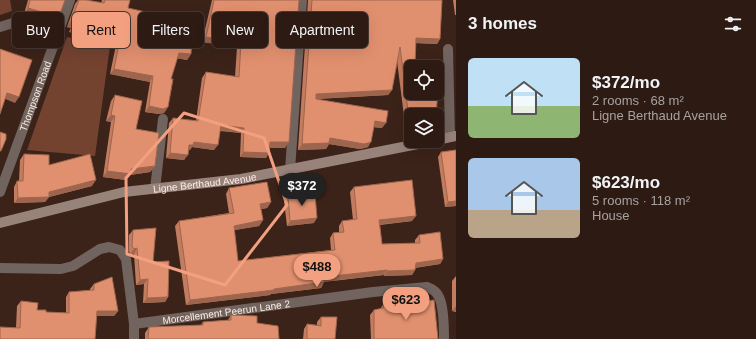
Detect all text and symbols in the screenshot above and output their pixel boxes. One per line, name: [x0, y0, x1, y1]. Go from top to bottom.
chip: Buy: [12, 12, 64, 48]
chip: Rent: [72, 12, 130, 48]
chip: Filters: [138, 12, 204, 48]
chip: New: [212, 12, 268, 48]
chip: Apartment: [276, 12, 368, 48]
icon: filters: [722, 13, 744, 35]
text: 3 homes: [468, 14, 537, 33]
street label: Thompson Road: [18, 60, 53, 133]
map controls: [404, 60, 444, 148]
button: locate: [404, 60, 444, 100]
text: $372/mo: [592, 73, 660, 92]
icon: home: [500, 74, 548, 122]
text: 2 rooms · 68 m²: [592, 93, 684, 108]
button: layers: [404, 108, 444, 148]
text: Ligne Berthaud Avenue: [592, 108, 727, 123]
street label: Ligne Berthaud Avenue: [153, 171, 258, 195]
pin: $372: [278, 173, 326, 207]
text: $623/mo: [592, 173, 660, 192]
icon: home: [500, 174, 548, 222]
text: $372: [288, 178, 316, 193]
text: 5 rooms · 118 m²: [592, 193, 690, 208]
text: House: [592, 208, 630, 223]
pin: $488: [293, 254, 341, 288]
text: $488: [303, 259, 331, 274]
pin: $623: [382, 287, 430, 321]
text: $623: [392, 292, 420, 307]
street label: Morcellement Peerun Lane 2: [162, 298, 291, 326]

